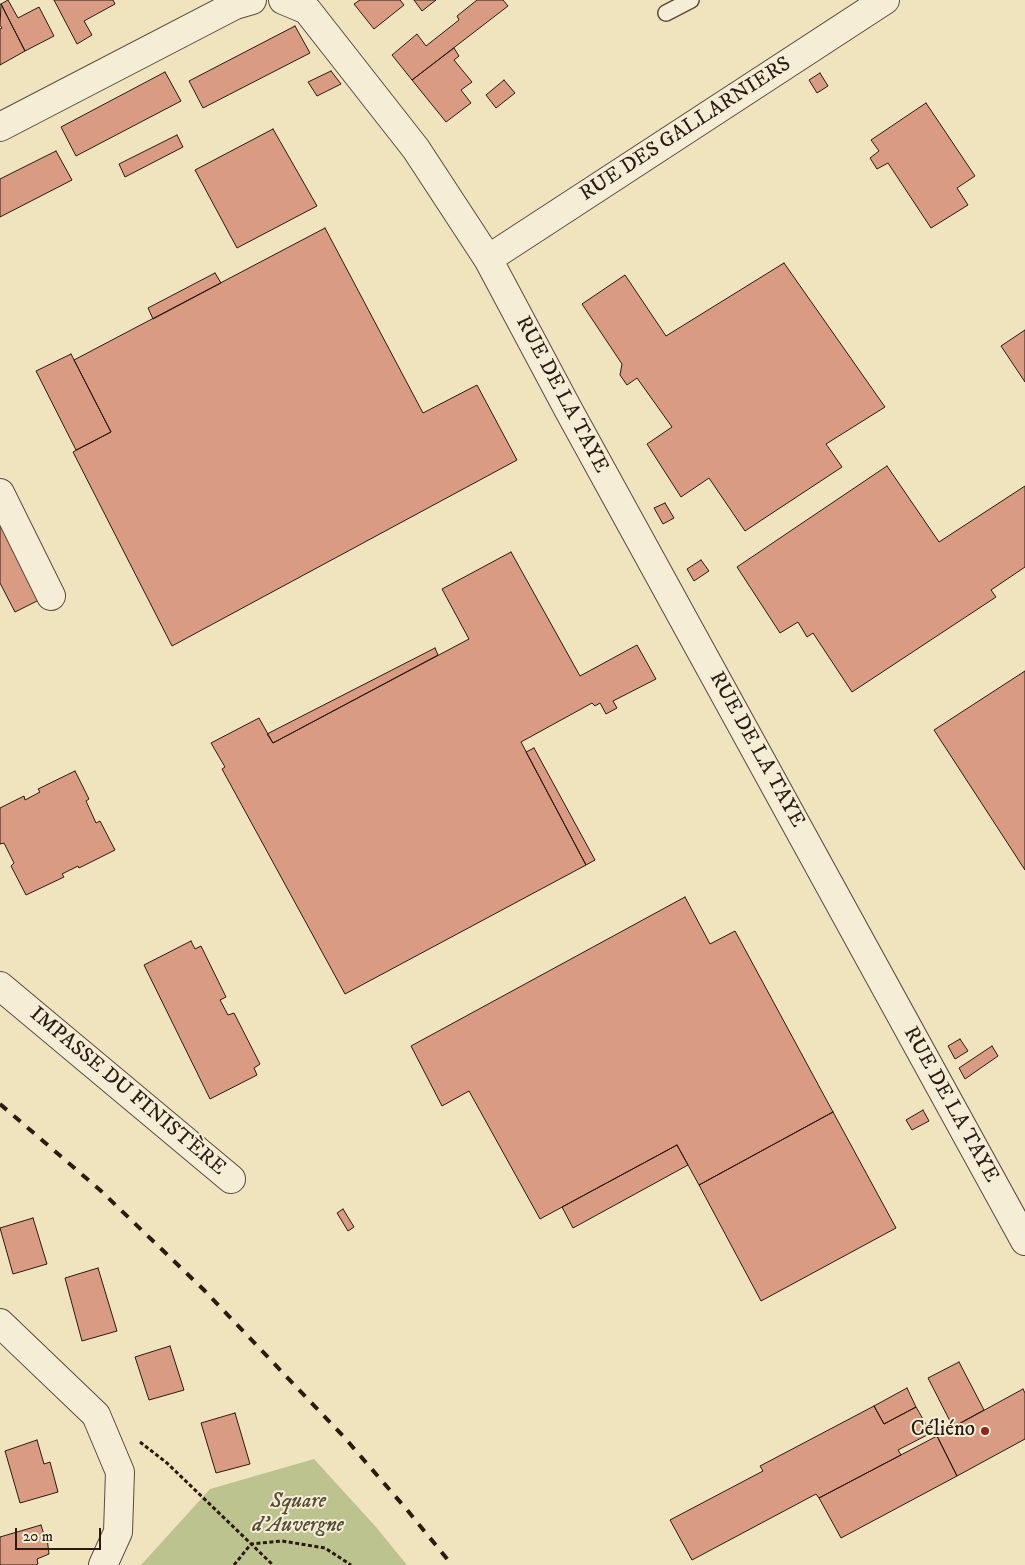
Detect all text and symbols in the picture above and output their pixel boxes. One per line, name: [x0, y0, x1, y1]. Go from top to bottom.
street label: RUE DES GALLARNIERS: [576, 52, 796, 208]
street label: RUE DE LA TAYE: [509, 312, 613, 478]
street label: RUE DE LA TAYE: [703, 668, 809, 832]
street label: IMPASSE DU FINISTÈRE: [24, 1002, 230, 1182]
street label: RUE DE LA TAYE: [897, 1023, 1003, 1187]
place label: Céliéno: [911, 1418, 975, 1444]
marker: Céliéno: [979, 1425, 991, 1437]
park label: Square d'Auvergne: [252, 1490, 344, 1540]
scale bar: [18, 1518, 104, 1550]
text: 20 m: [23, 1527, 53, 1546]

